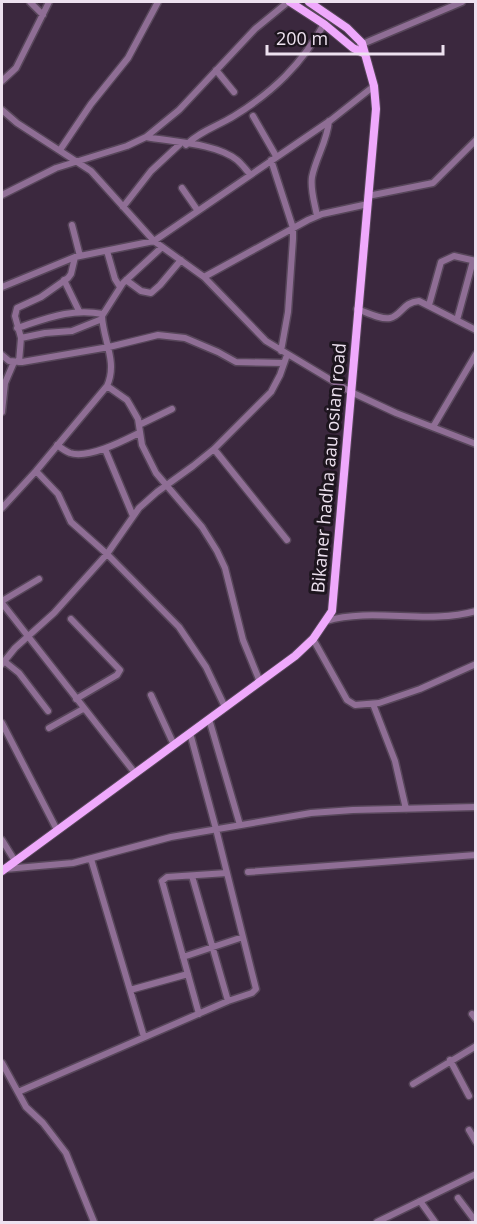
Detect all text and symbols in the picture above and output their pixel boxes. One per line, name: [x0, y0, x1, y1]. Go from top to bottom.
scale bar: [267, 18, 442, 56]
text: 200 m: [276, 26, 328, 50]
street label: Bikaner hadha aau osian road: [305, 342, 351, 594]

